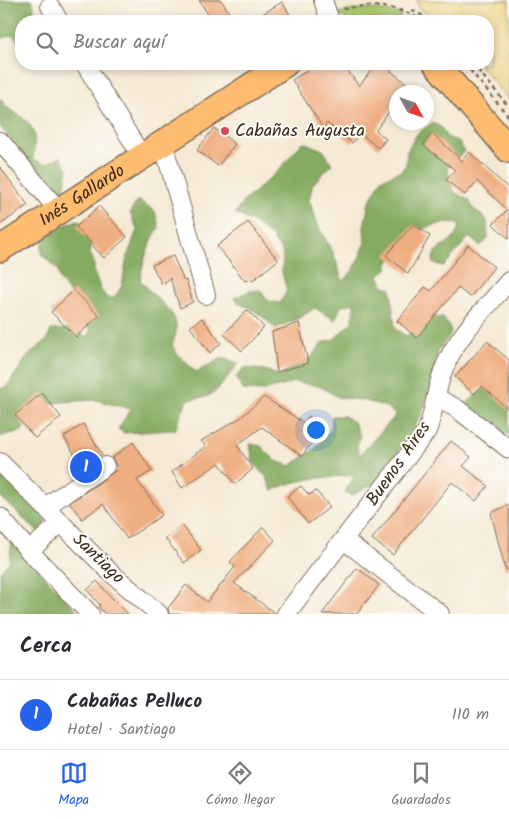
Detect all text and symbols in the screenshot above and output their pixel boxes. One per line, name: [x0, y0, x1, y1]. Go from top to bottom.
search box: [15, 15, 494, 70]
text: Buscar aquí: [73, 28, 165, 58]
icon: search: [33, 29, 61, 57]
north arrow: [389, 85, 434, 130]
place label: Cabañas Augusta: [235, 117, 365, 146]
marker: Cabañas Augusta: [219, 125, 231, 137]
street label: Inés Gallardo: [33, 157, 131, 234]
street label: Buenos Aires: [359, 415, 439, 512]
your location: [303, 417, 329, 443]
pin: 1: [70, 448, 102, 486]
street label: Santiago: [65, 526, 131, 592]
text: Cerca: [20, 630, 72, 663]
text: Cabañas Pelluco: [67, 687, 202, 717]
text: 1: [34, 702, 38, 727]
text: 110 m: [452, 702, 489, 727]
text: Hotel · Santiago: [67, 717, 176, 742]
tab: Mapa: [58, 759, 89, 811]
tab: Cómo llegar: [206, 759, 275, 811]
tab: Guardados: [391, 759, 451, 811]

